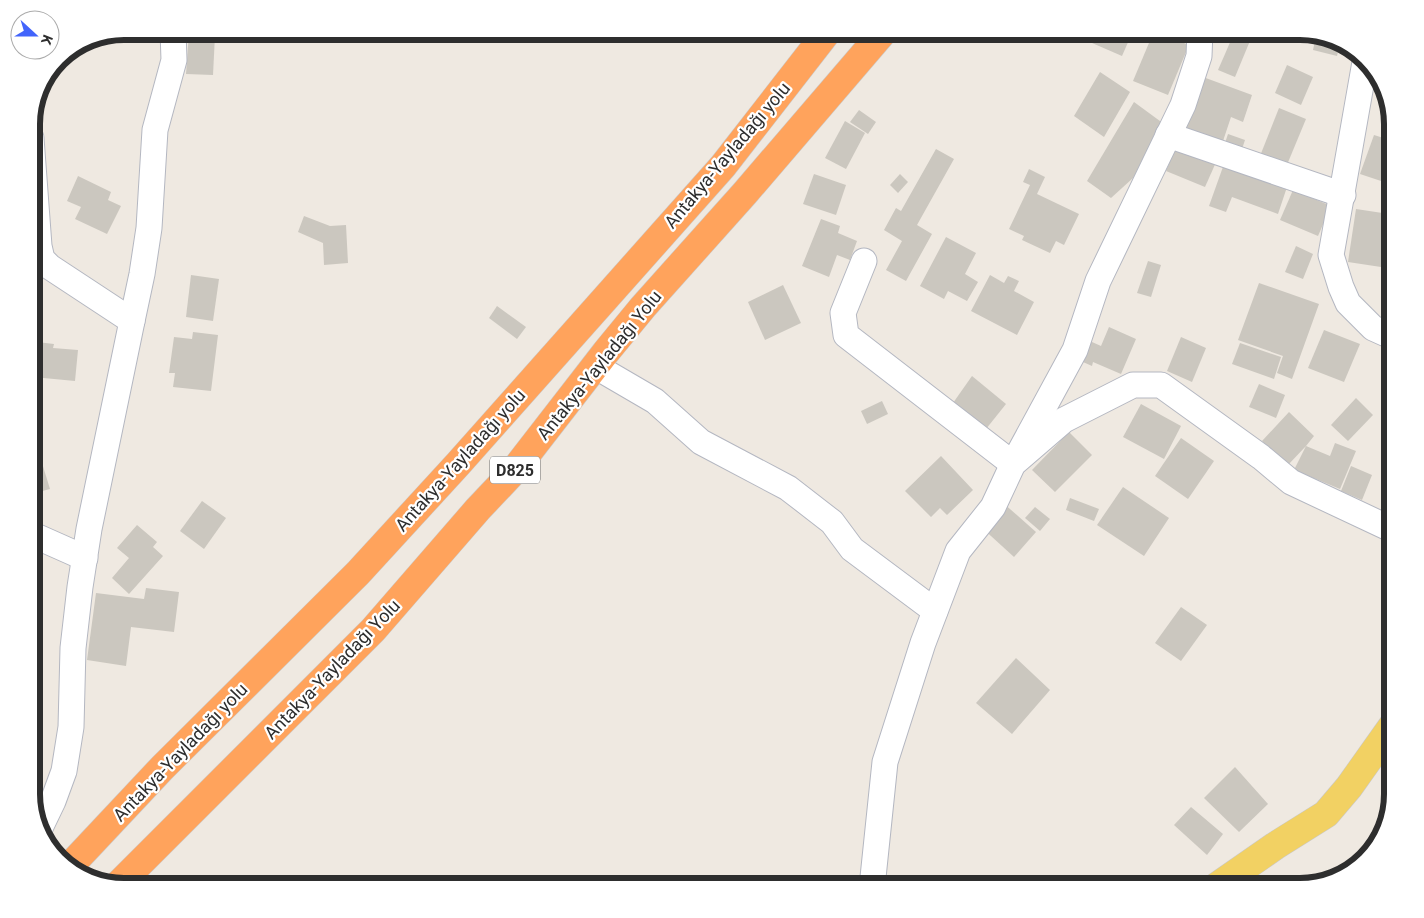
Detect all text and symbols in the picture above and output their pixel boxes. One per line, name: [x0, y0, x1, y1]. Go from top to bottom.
north arrow: [10, 10, 60, 60]
text: K: [38, 33, 56, 47]
street label: Antakya-Yayladağı yolu: [660, 78, 794, 232]
street label: Antakya-Yayladağı Yolu: [532, 286, 666, 444]
street label: Antakya-Yayladağı yolu: [391, 385, 529, 535]
road number: D825: [490, 456, 540, 484]
street label: Antakya-Yayladağı Yolu: [260, 595, 404, 743]
street label: Antakya-Yayladağı yolu: [109, 678, 251, 826]

